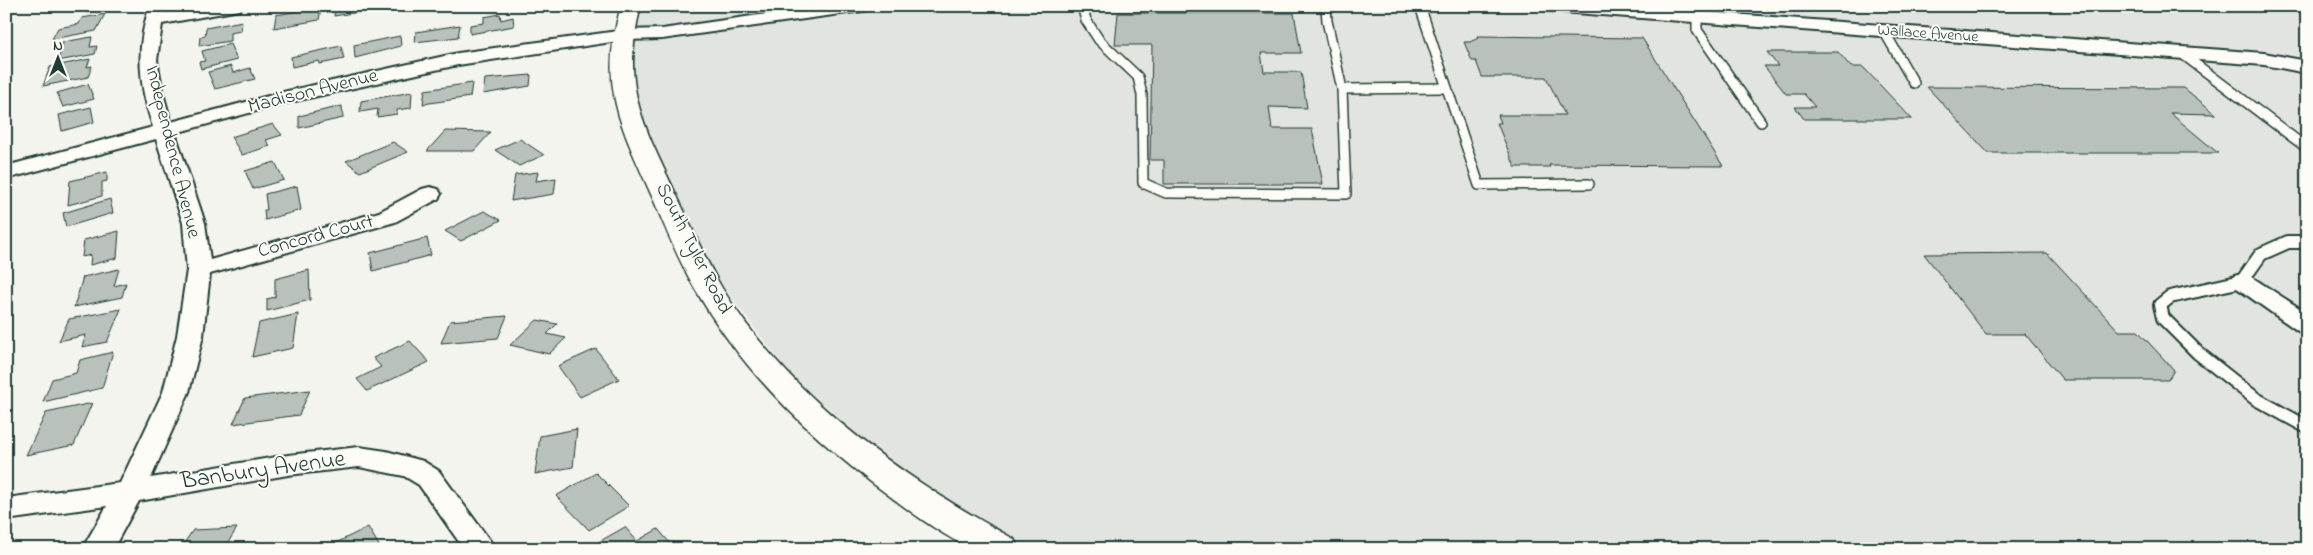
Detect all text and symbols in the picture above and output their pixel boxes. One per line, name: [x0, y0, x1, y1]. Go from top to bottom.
street label: Wallace Avenue: [1877, 19, 1980, 50]
north arrow: [32, 32, 82, 82]
text: N: [53, 36, 63, 57]
street label: Madison Avenue: [245, 62, 381, 122]
street label: Independence Avenue: [136, 63, 208, 241]
street label: South Tyler Road: [647, 178, 739, 320]
street label: Concord Court: [255, 208, 377, 266]
street label: Banbury Avenue: [177, 442, 348, 501]

